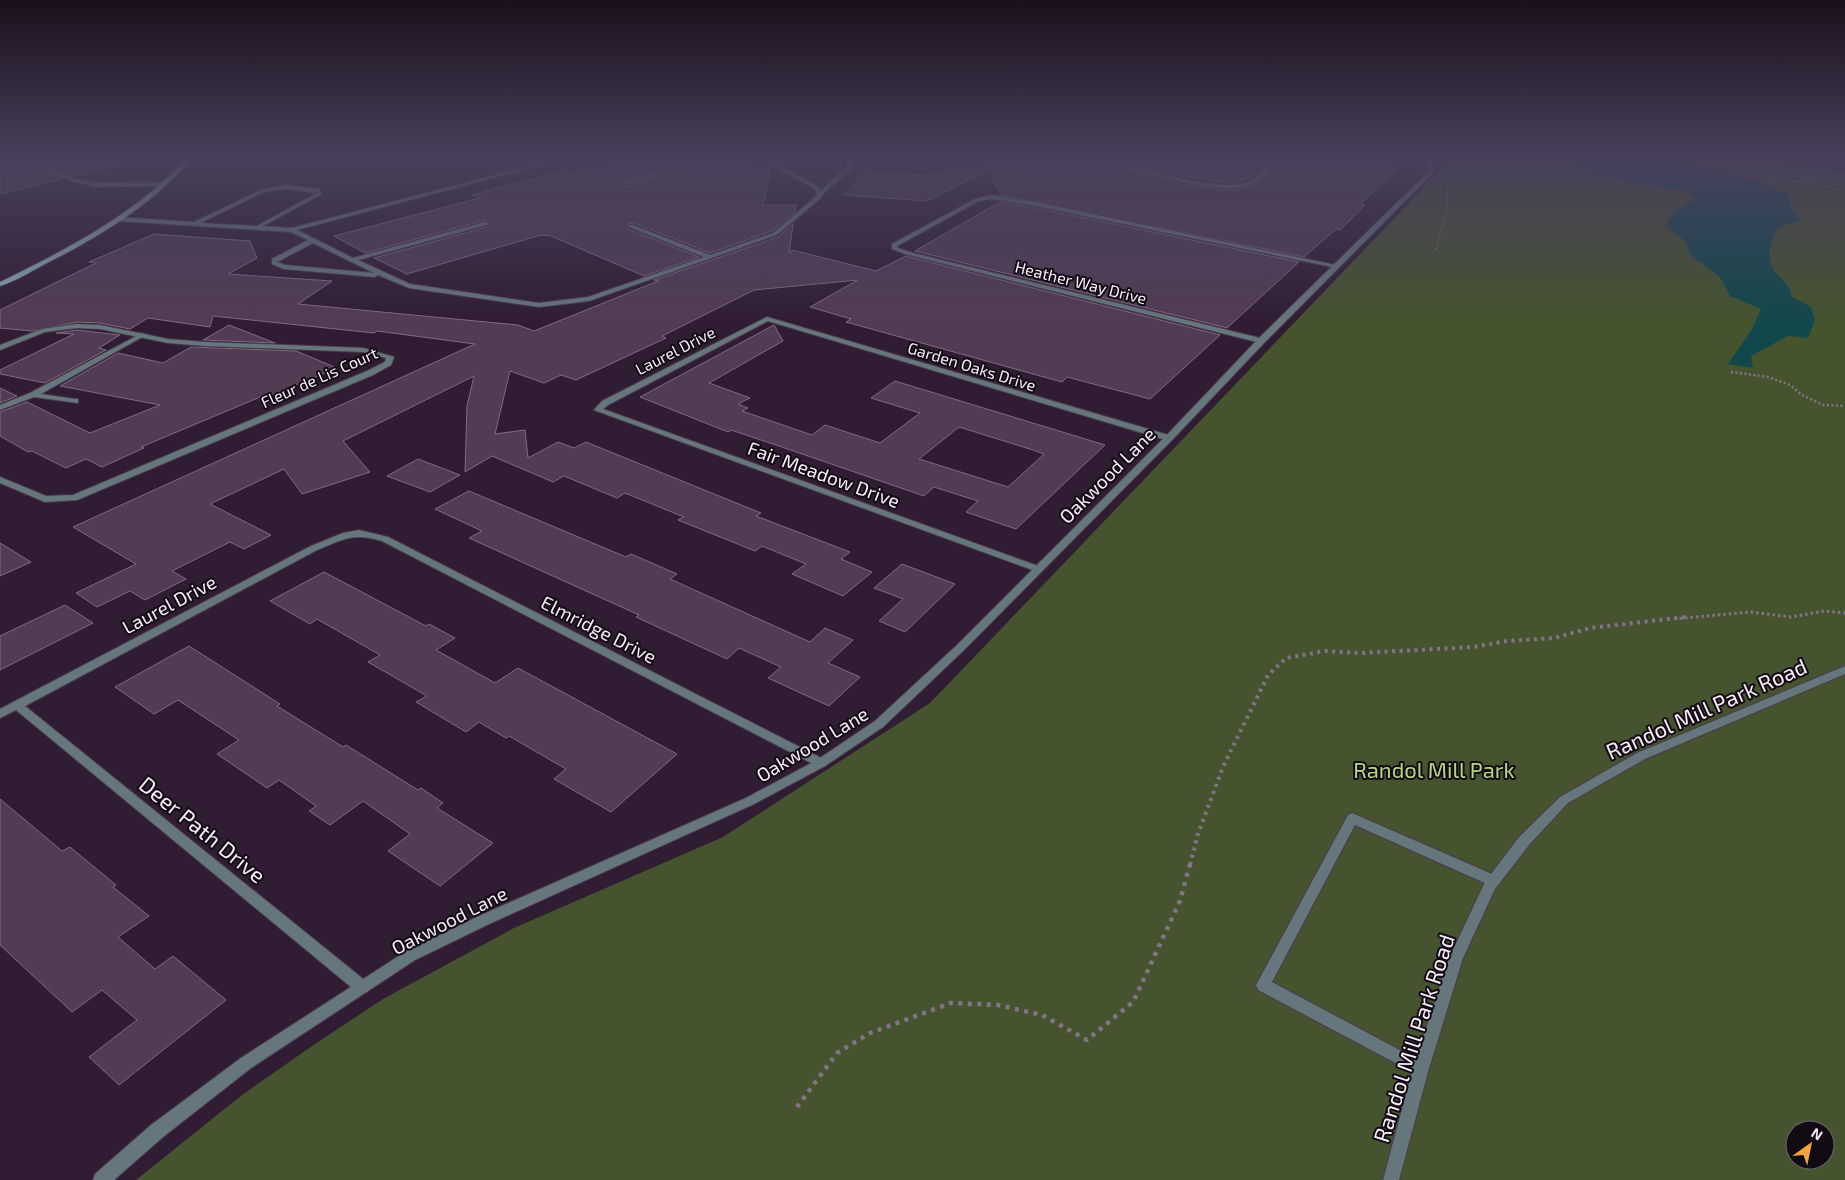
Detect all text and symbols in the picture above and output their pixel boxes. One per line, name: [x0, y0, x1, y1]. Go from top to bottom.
street label: Heather Way Drive: [1013, 256, 1149, 308]
street label: Laurel Drive: [632, 322, 718, 378]
street label: Garden Oaks Drive: [906, 337, 1038, 395]
street label: Fleur de Lis Court: [258, 343, 380, 411]
street label: Oakwood Lane: [1054, 422, 1160, 528]
street label: Fair Meadow Drive: [745, 436, 903, 512]
street label: Laurel Drive: [118, 570, 220, 638]
street label: Elmridge Drive: [538, 590, 660, 668]
street label: Randol Mill Park Road: [1602, 652, 1810, 764]
street label: Oakwood Lane: [752, 702, 872, 786]
park label: Randol Mill Park: [1353, 756, 1515, 782]
street label: Deer Path Drive: [135, 770, 271, 888]
street label: Oakwood Lane: [387, 881, 511, 959]
street label: Randol Mill Park Road: [1367, 931, 1459, 1145]
north arrow: [1785, 1120, 1835, 1170]
text: N: [1808, 1124, 1826, 1144]

